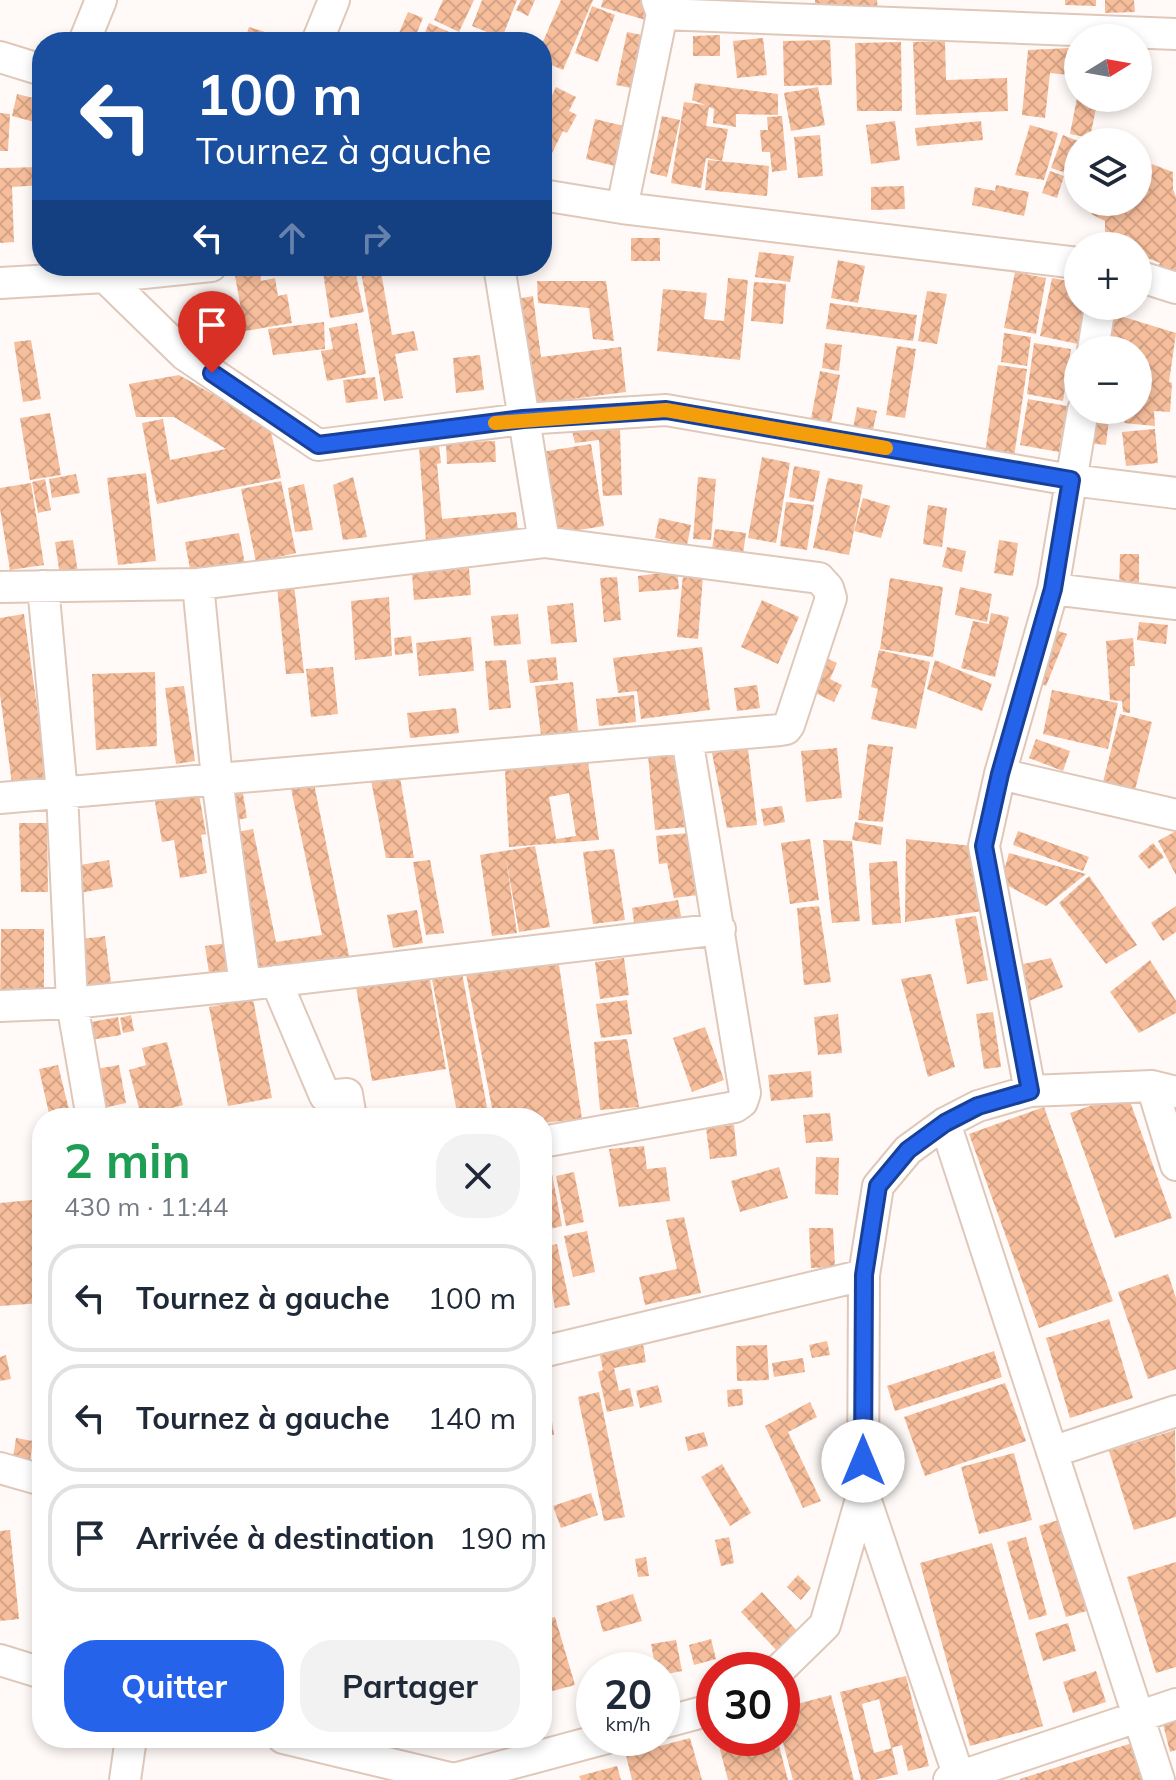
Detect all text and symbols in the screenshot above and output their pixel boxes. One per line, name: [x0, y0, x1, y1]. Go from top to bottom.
north arrow: [1064, 24, 1152, 112]
map controls: [1064, 24, 1152, 424]
text: 100 m: [196, 59, 363, 129]
icon: left: [64, 64, 168, 168]
text: Tournez à gauche: [196, 128, 492, 173]
button: layers: [1064, 128, 1152, 216]
icon: left: [186, 216, 230, 260]
icon: ahead: [270, 216, 314, 260]
icon: right: [354, 216, 398, 260]
button: +: [1064, 232, 1152, 320]
pin: [178, 291, 246, 373]
icon: arrive: [190, 303, 234, 347]
button: −: [1064, 336, 1152, 424]
text: 2 min: [64, 1130, 191, 1190]
button: close: [436, 1134, 520, 1218]
text: 430 m · 11:44: [64, 1190, 228, 1223]
icon: left: [68, 1276, 112, 1320]
text: Tournez à gauche: [136, 1279, 390, 1317]
text: 100 m: [428, 1279, 516, 1317]
icon: left: [68, 1396, 112, 1440]
text: Tournez à gauche: [136, 1399, 390, 1437]
text: 140 m: [428, 1399, 516, 1437]
position arrow: [821, 1419, 905, 1503]
icon: arrive: [68, 1516, 112, 1560]
text: Arrivée à destination: [136, 1519, 435, 1557]
text: 190 m: [459, 1519, 547, 1557]
button: Quitter: [64, 1640, 284, 1732]
button: Partager: [300, 1640, 520, 1732]
speed limit sign: 30: [696, 1652, 800, 1756]
text: 20: [604, 1669, 652, 1719]
text: km/h: [605, 1711, 651, 1736]

